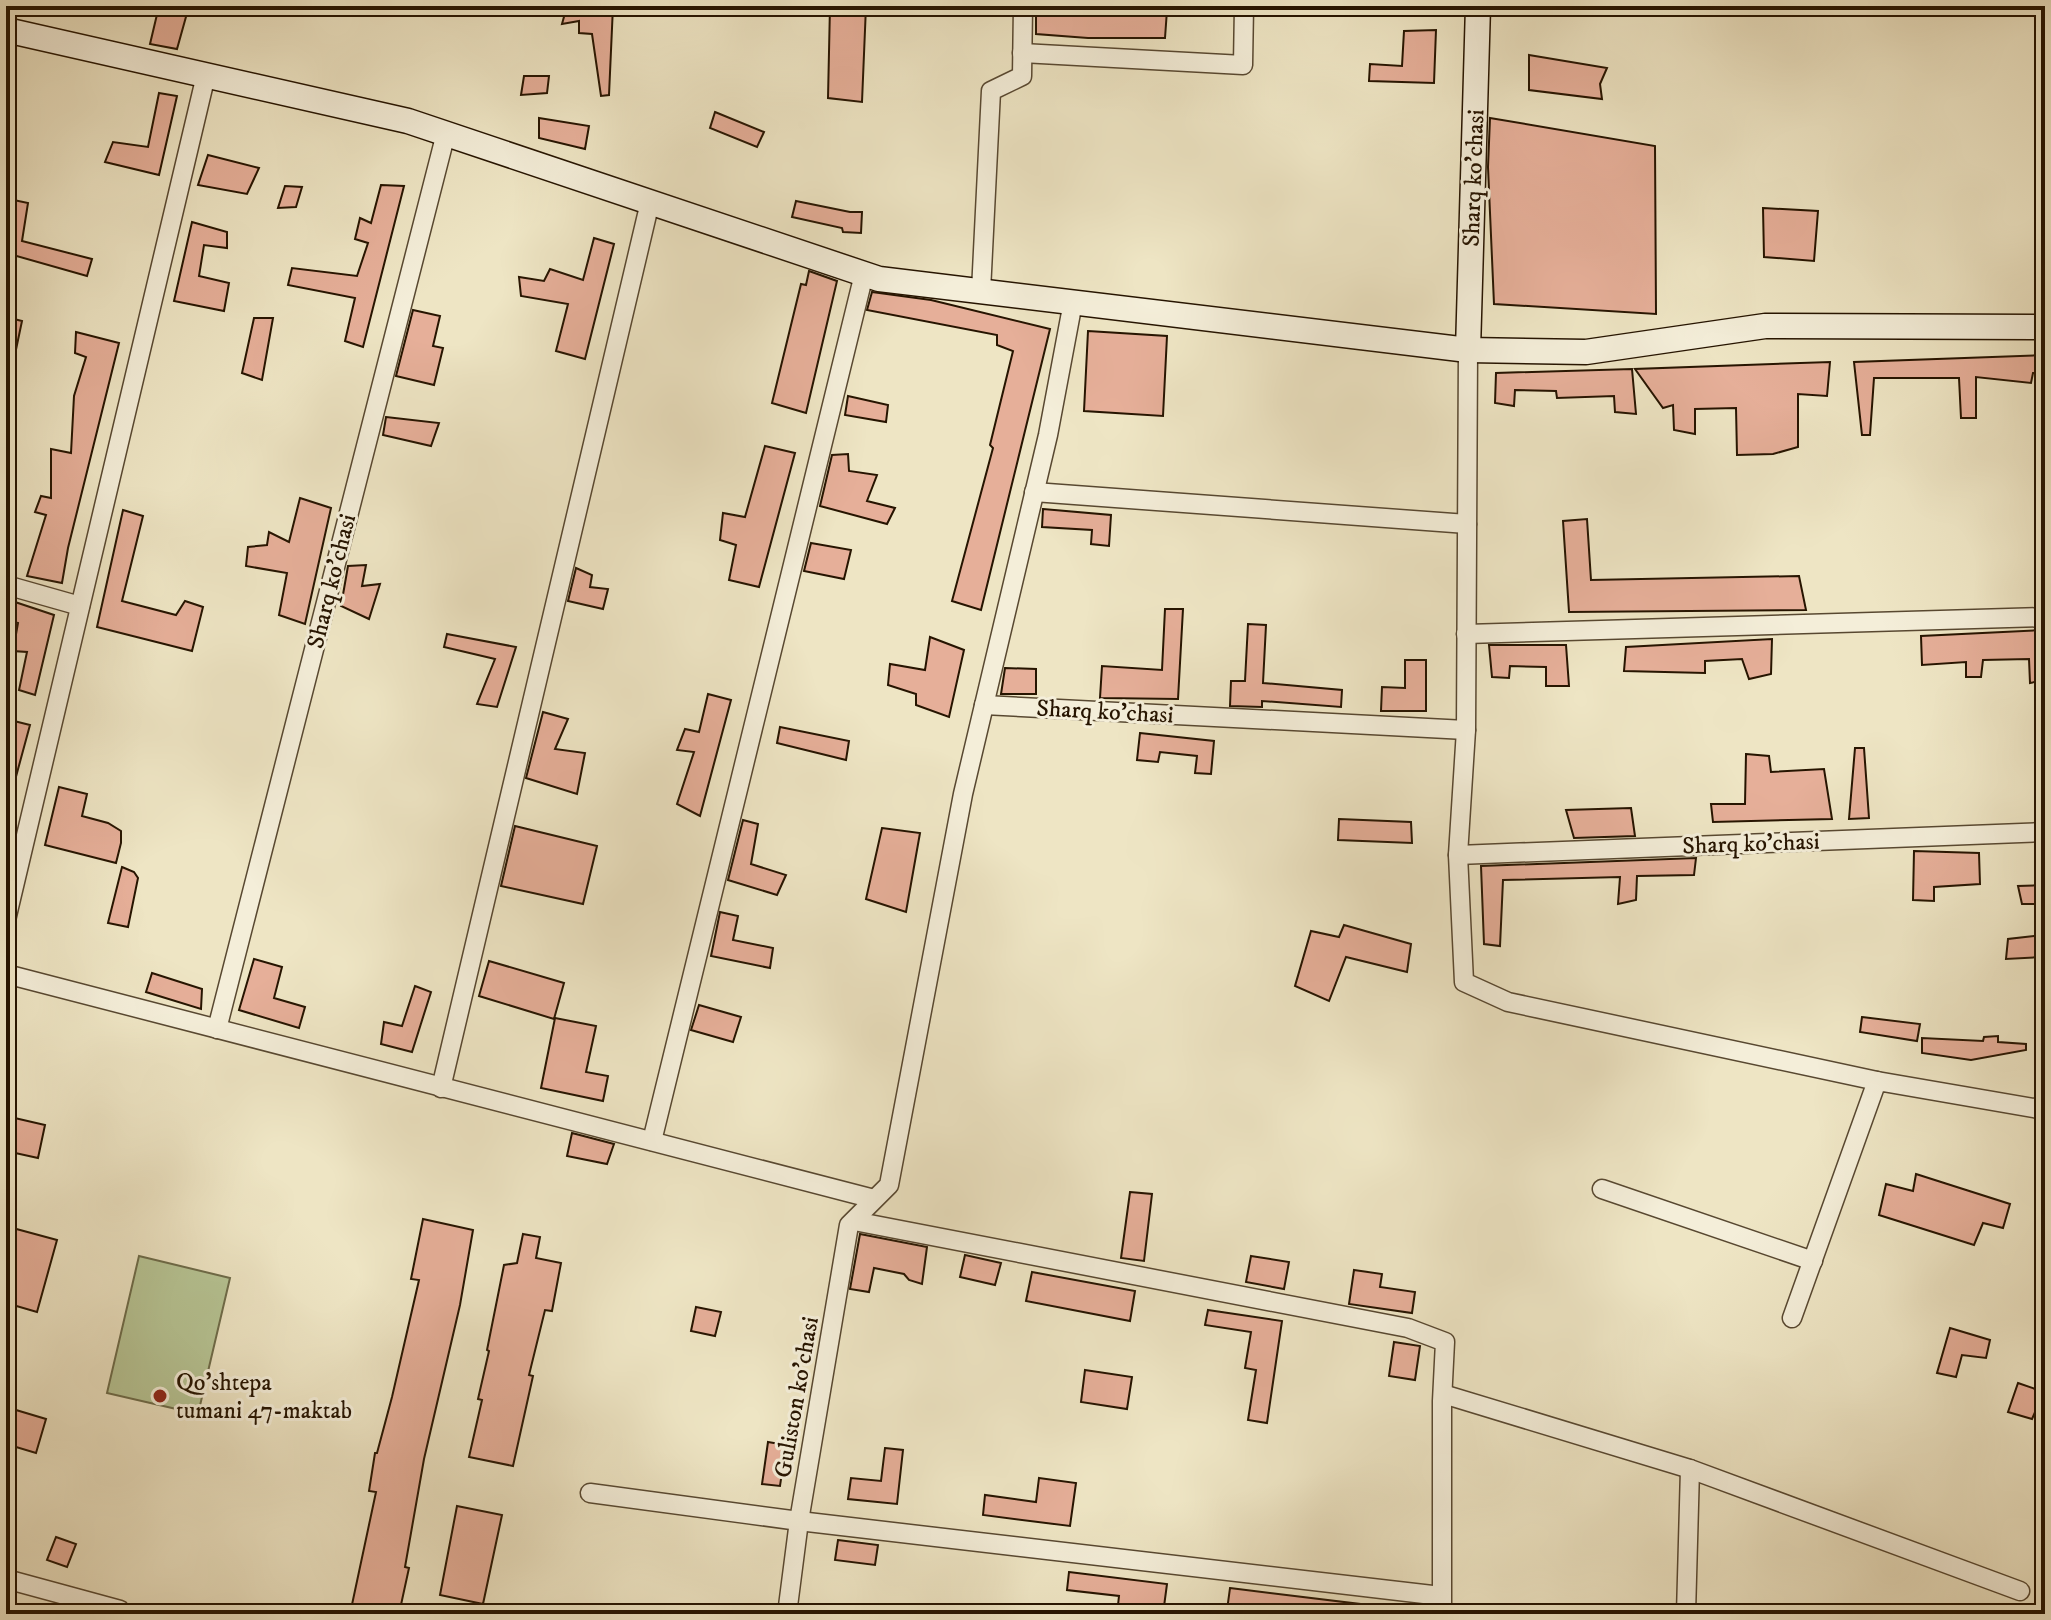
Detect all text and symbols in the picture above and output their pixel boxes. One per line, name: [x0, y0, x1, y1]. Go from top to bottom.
street label: Sharq ko'chasi: [1457, 109, 1491, 247]
street label: Sharq ko'chasi: [301, 511, 363, 652]
street label: Sharq ko'chasi: [1035, 693, 1174, 731]
street label: Sharq ko'chasi: [1682, 827, 1820, 861]
street label: Guliston ko'chasi: [768, 1314, 826, 1480]
place label: Qo'shtepa tumani 47-maktab: [176, 1368, 352, 1426]
marker: Qo'shtepa tumani 47-maktab: [151, 1387, 169, 1405]

